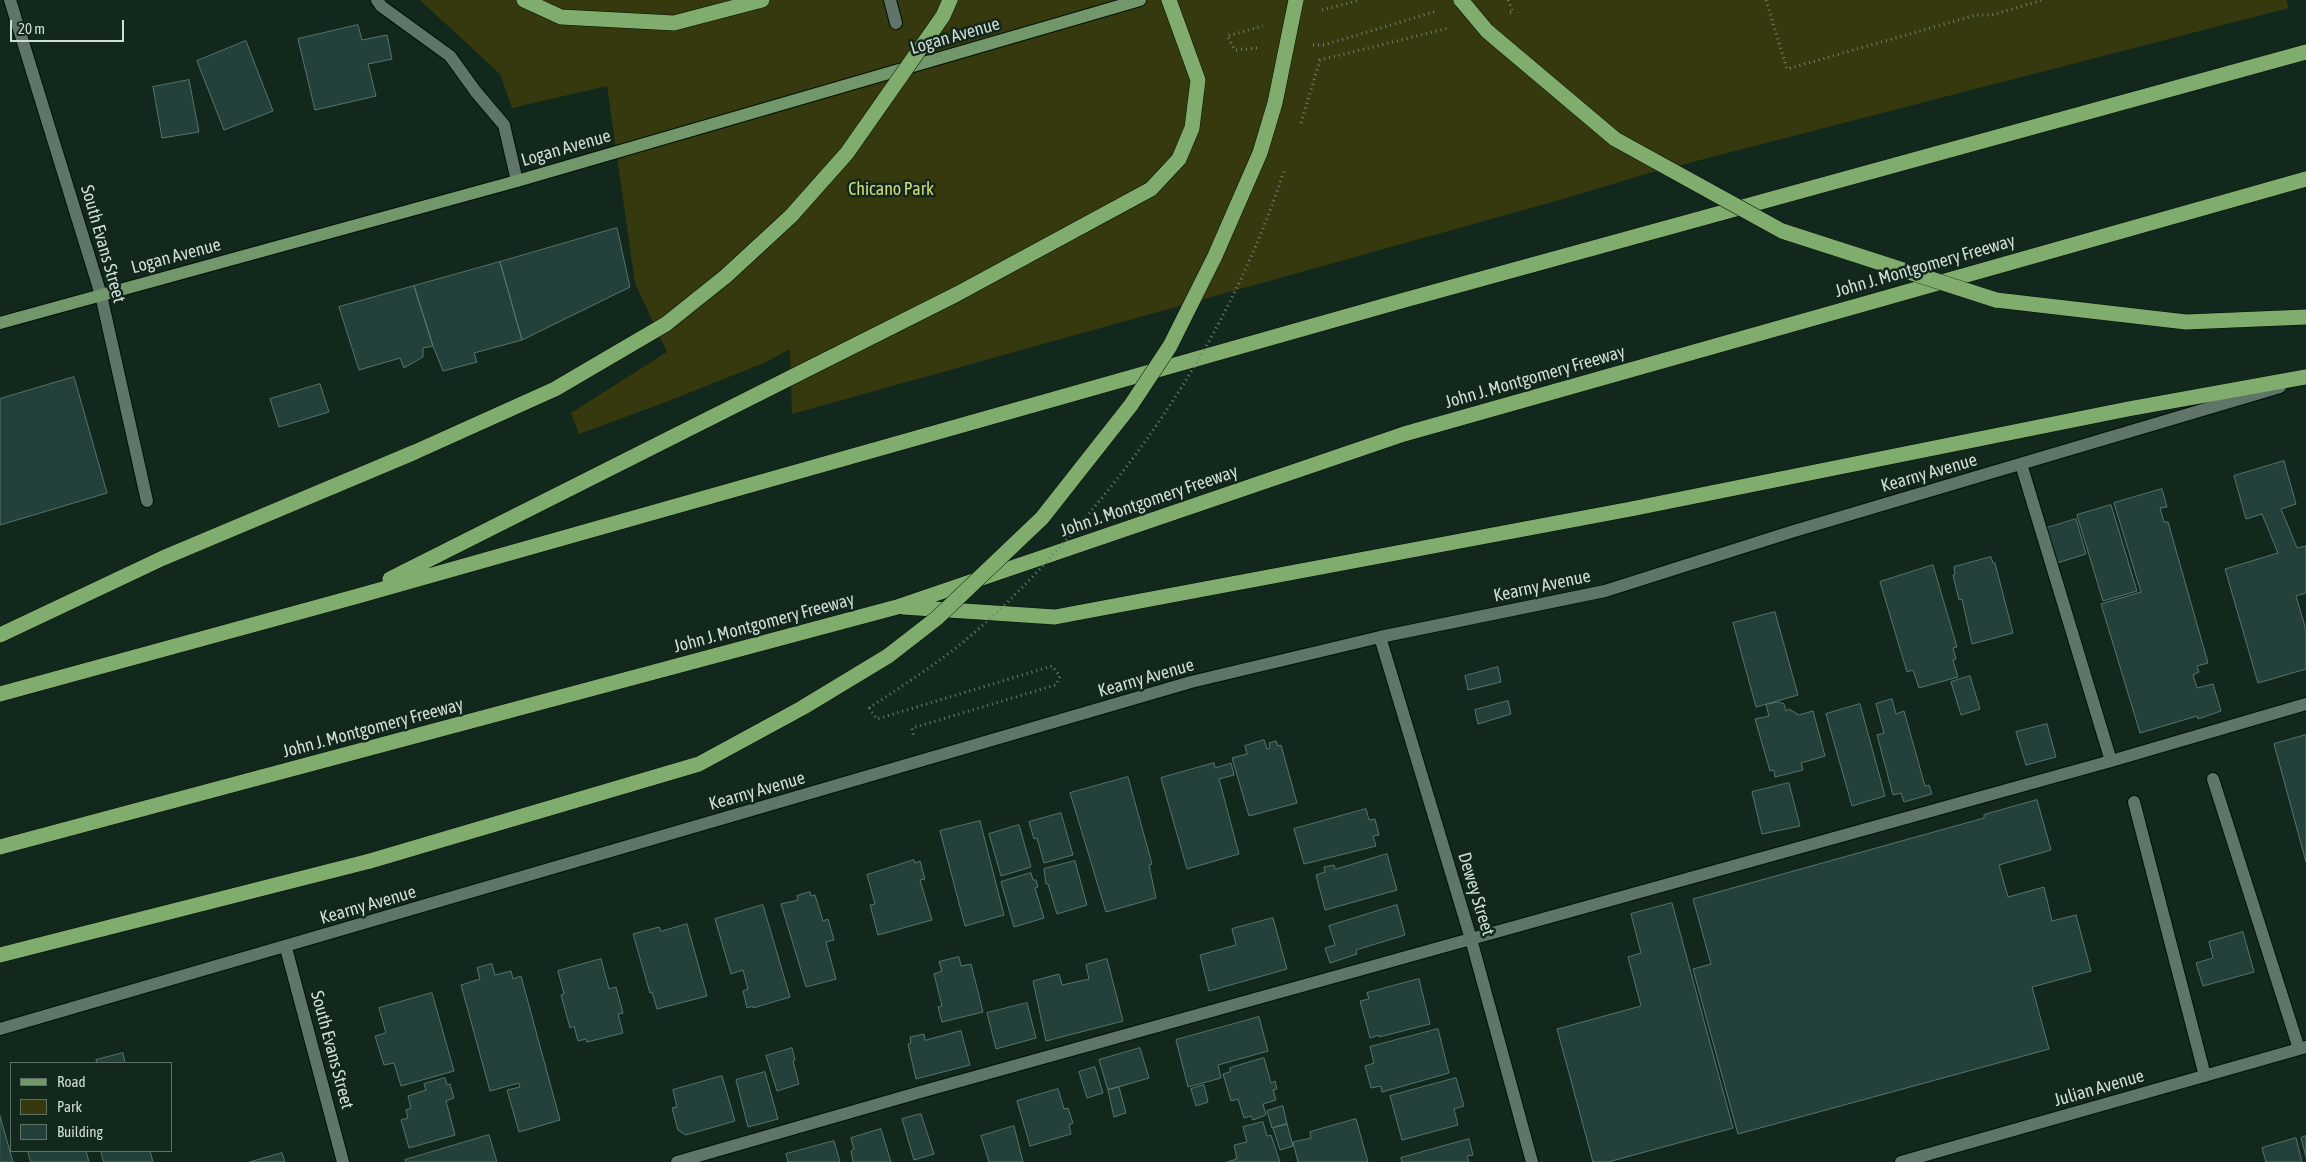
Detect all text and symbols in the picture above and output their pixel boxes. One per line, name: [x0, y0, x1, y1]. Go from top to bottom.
scale bar: [12, 10, 126, 42]
street label: Logan Avenue: [908, 13, 1002, 59]
text: 20 m: [18, 20, 45, 37]
street label: Logan Avenue: [519, 125, 613, 171]
park label: Chicano Park: [848, 178, 934, 200]
street label: South Evans Street: [76, 183, 130, 305]
street label: John J. Montgomery Freeway: [1832, 230, 2018, 302]
street label: Logan Avenue: [129, 234, 223, 278]
street label: John J. Montgomery Freeway: [1442, 341, 1628, 413]
street label: Kearny Avenue: [1879, 449, 1979, 497]
street label: John J. Montgomery Freeway: [1057, 460, 1241, 542]
street label: Kearny Avenue: [1491, 565, 1593, 607]
street label: John J. Montgomery Freeway: [671, 588, 857, 658]
street label: Kearny Avenue: [1096, 654, 1196, 702]
street label: John J. Montgomery Freeway: [280, 693, 466, 763]
street label: Kearny Avenue: [707, 767, 807, 815]
street label: Dewey Street: [1453, 850, 1499, 938]
street label: Kearny Avenue: [318, 881, 418, 929]
street label: South Evans Street: [306, 989, 358, 1111]
legend: [10, 1062, 172, 1152]
street label: Julian Avenue: [2051, 1065, 2147, 1111]
text: Road: [57, 1073, 86, 1090]
text: Park: [57, 1098, 82, 1115]
text: Building: [57, 1123, 103, 1140]

